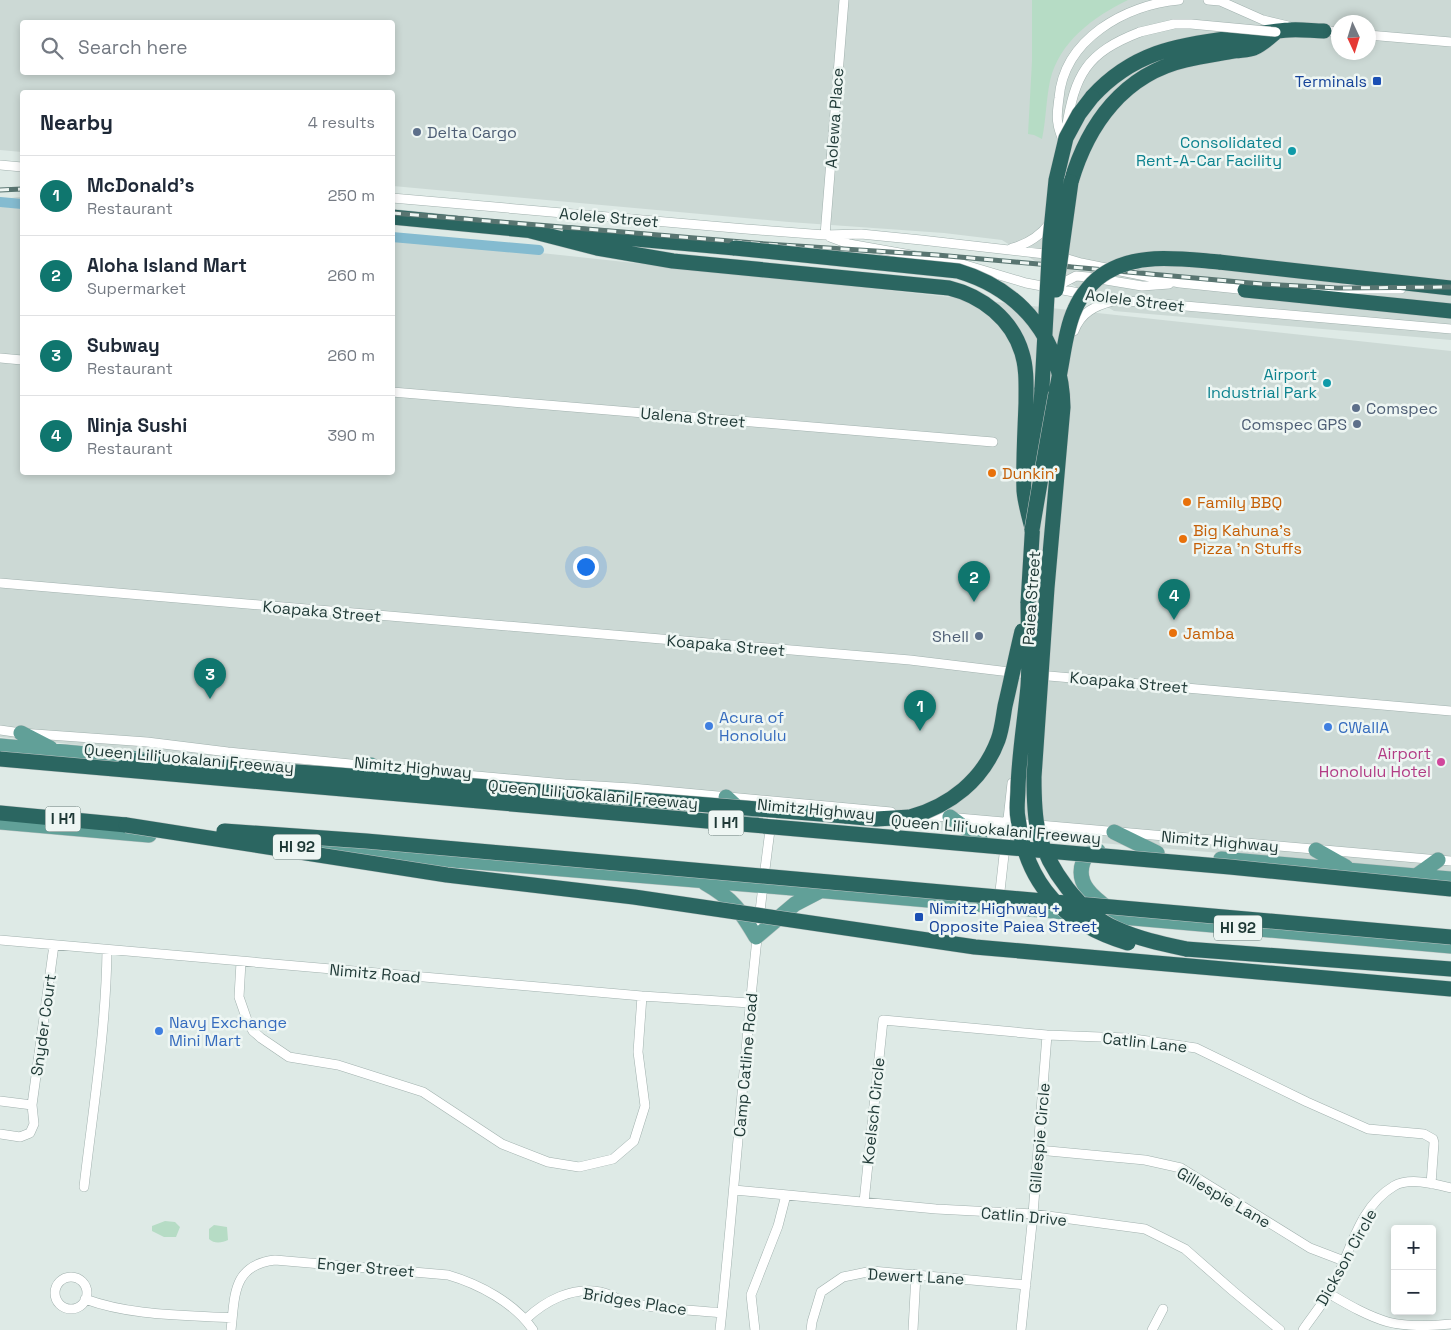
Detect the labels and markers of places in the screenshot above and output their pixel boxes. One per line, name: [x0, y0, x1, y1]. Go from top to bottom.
place label: Terminals: [1295, 71, 1367, 92]
marker: Terminals: [1371, 75, 1383, 87]
place label: Delta Cargo: [427, 122, 517, 143]
marker: Delta Cargo: [411, 126, 423, 138]
place label: Consolidated Rent-A-Car Facility: [1136, 132, 1282, 171]
marker: Consolidated Rent-A-Car Facility: [1286, 145, 1298, 157]
place label: Airport Industrial Park: [1207, 364, 1317, 403]
marker: Airport Industrial Park: [1321, 377, 1333, 389]
place label: Comspec: [1366, 398, 1438, 419]
marker: Comspec: [1350, 402, 1362, 414]
place label: Comspec GPS: [1241, 414, 1347, 435]
marker: Comspec GPS: [1351, 418, 1363, 430]
place label: Dunkin': [1002, 463, 1058, 484]
marker: Dunkin': [986, 467, 998, 479]
place label: Family BBQ: [1197, 492, 1282, 513]
marker: Family BBQ: [1181, 496, 1193, 508]
place label: Big Kahuna's Pizza 'n Stuffs: [1193, 520, 1302, 559]
marker: Big Kahuna's Pizza 'n Stuffs: [1177, 533, 1189, 545]
pin: 2: [958, 561, 990, 602]
pin: 4: [1158, 579, 1190, 620]
place label: Jamba: [1183, 623, 1235, 644]
place label: Shell: [932, 626, 969, 647]
marker: Jamba: [1167, 627, 1179, 639]
marker: Shell: [973, 630, 985, 642]
pin: 3: [194, 658, 226, 699]
pin: 1: [904, 690, 936, 731]
place label: Acura of Honolulu: [719, 707, 787, 746]
place label: CWallA: [1338, 717, 1389, 738]
marker: Acura of Honolulu: [703, 720, 715, 732]
marker: CWallA: [1322, 721, 1334, 733]
place label: Airport Honolulu Hotel: [1319, 743, 1431, 782]
marker: Airport Honolulu Hotel: [1435, 756, 1447, 768]
place label: Nimitz Highway + Opposite Paiea Street: [929, 898, 1097, 937]
marker: Nimitz Highway + Opposite Paiea Street: [913, 911, 925, 923]
place label: Navy Exchange Mini Mart: [169, 1012, 287, 1051]
marker: Navy Exchange Mini Mart: [153, 1025, 165, 1037]

